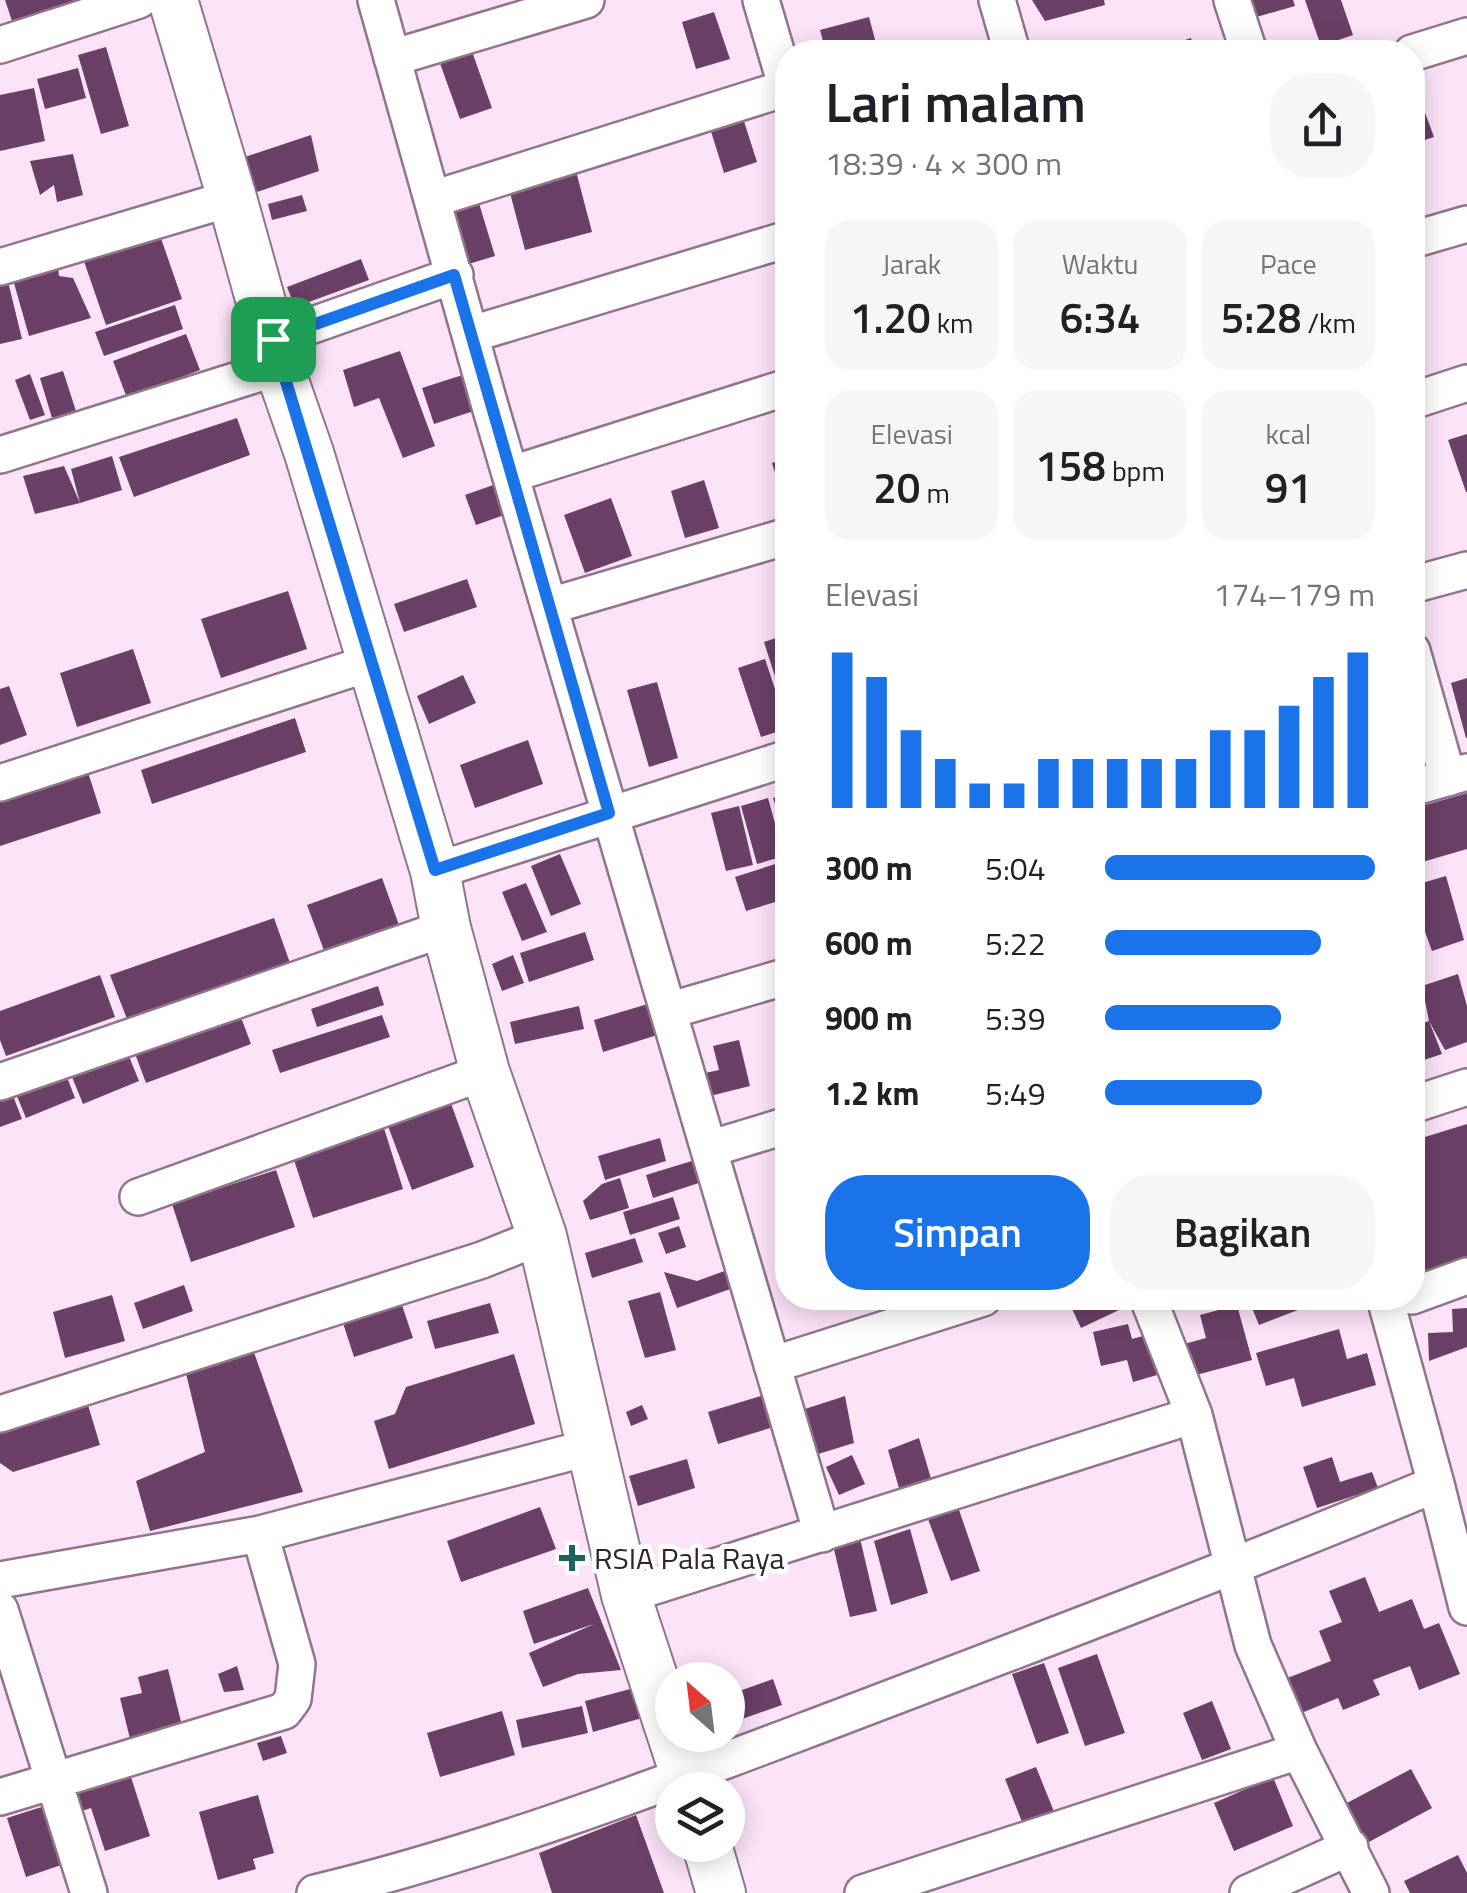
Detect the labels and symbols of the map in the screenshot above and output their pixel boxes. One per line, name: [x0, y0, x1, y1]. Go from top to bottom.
pin: [231, 297, 316, 382]
place label: RSIA Pala Raya: [594, 1535, 784, 1581]
marker: RSIA Pala Raya: [559, 1545, 585, 1571]
north arrow: [655, 1662, 745, 1752]

